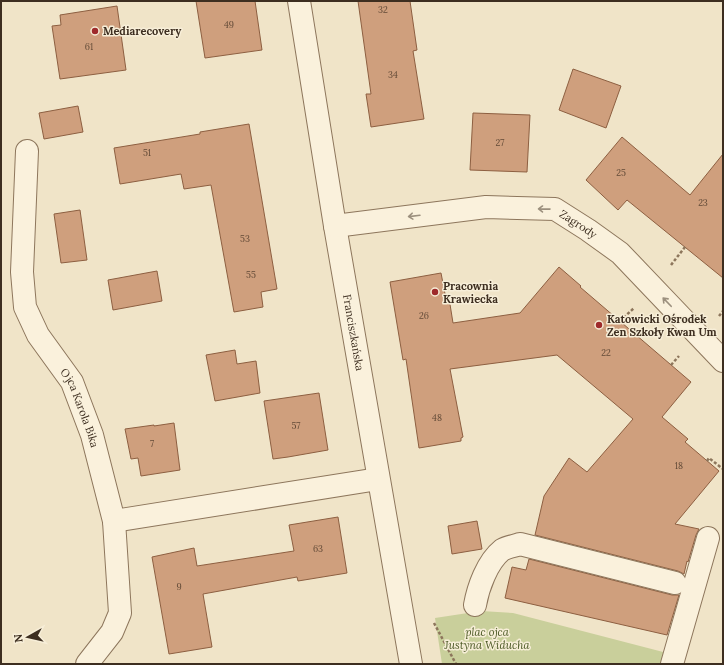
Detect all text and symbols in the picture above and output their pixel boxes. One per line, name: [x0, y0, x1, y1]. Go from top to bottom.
house number: 32: [378, 4, 388, 15]
house number: 49: [224, 19, 234, 30]
place label: Mediarecovery: [103, 24, 182, 38]
marker: Mediarecovery: [90, 26, 100, 36]
house number: 61: [85, 41, 93, 52]
house number: 34: [388, 69, 398, 80]
house number: 27: [496, 137, 504, 148]
house number: 51: [143, 147, 151, 158]
house number: 25: [616, 167, 626, 178]
house number: 23: [698, 197, 708, 208]
one-way arrow: [538, 205, 551, 213]
street label: Zagrody: [557, 207, 600, 241]
one-way arrow: [408, 212, 421, 220]
house number: 53: [240, 233, 250, 244]
house number: 55: [246, 269, 256, 280]
place label: Pracownia Krawiecka: [443, 279, 498, 306]
marker: Pracownia Krawiecka: [430, 287, 440, 297]
street label: Franciszkańska: [340, 293, 367, 372]
one-way arrow: [662, 297, 672, 307]
house number: 26: [419, 310, 429, 321]
place label: Katowicki Ośrodek Zen Szkoły Kwan Um: [607, 312, 717, 339]
marker: Katowicki Ośrodek Zen Szkoły Kwan Um: [594, 320, 604, 330]
house number: 22: [601, 347, 611, 358]
street label: Ojca Karola Bika: [57, 365, 102, 449]
house number: 48: [432, 412, 442, 423]
house number: 57: [291, 420, 301, 431]
house number: 7: [150, 438, 154, 449]
house number: 18: [675, 460, 683, 471]
house number: 63: [313, 543, 323, 554]
house number: 9: [176, 581, 182, 592]
north arrow: [8, 617, 48, 657]
park label: plac ojca Justyna Widucha: [443, 625, 531, 652]
text: N: [11, 633, 26, 644]

